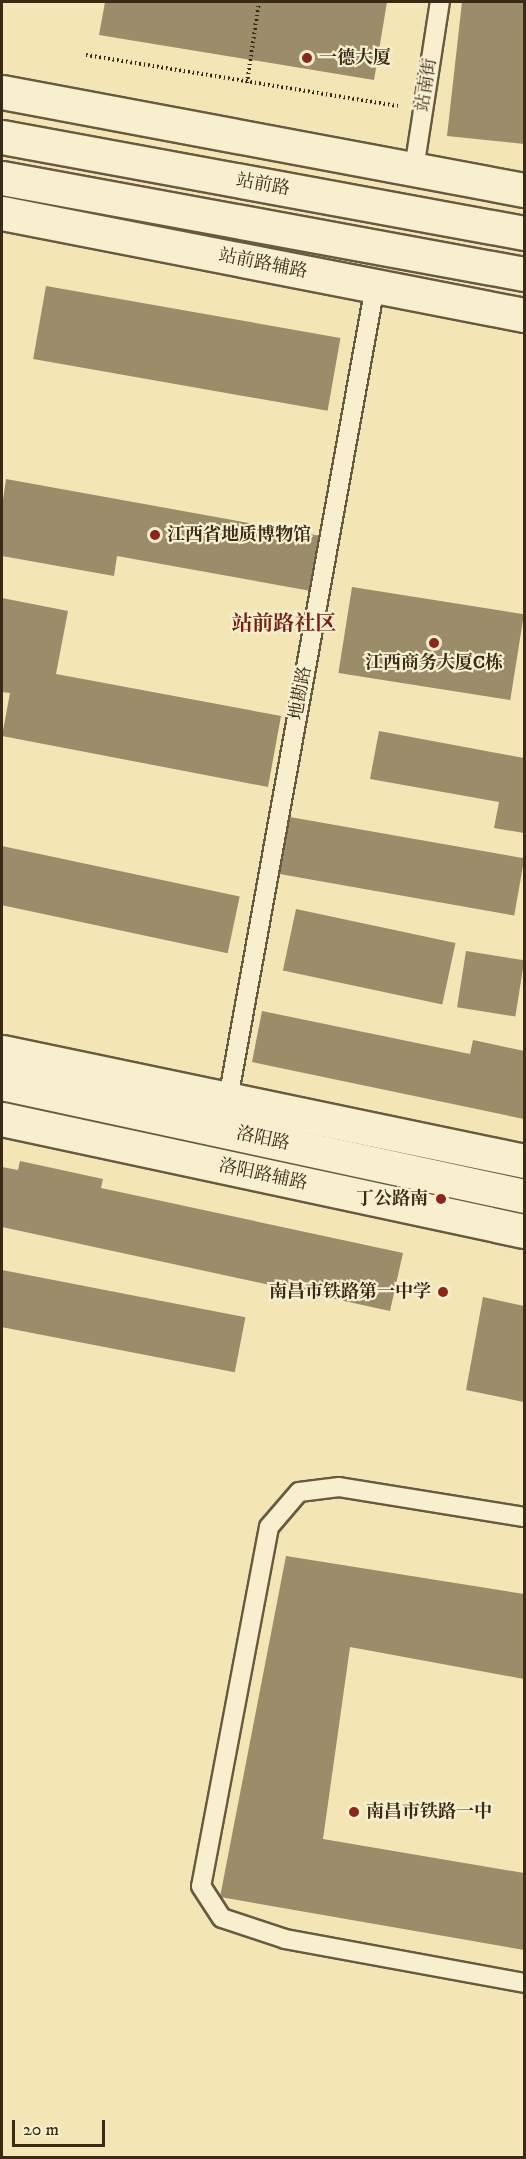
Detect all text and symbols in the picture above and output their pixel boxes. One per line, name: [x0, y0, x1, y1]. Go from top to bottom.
place label: 一德大厦: [319, 47, 391, 69]
marker: 一德大厦: [300, 51, 314, 65]
street label: 站南街: [412, 57, 442, 113]
street label: 站前路: [235, 170, 291, 200]
street label: 站前路辅路: [217, 245, 309, 283]
place label: 江西省地质博物馆: [167, 524, 311, 546]
marker: 江西省地质博物馆: [148, 528, 162, 542]
district label: 站前路社区: [232, 611, 336, 637]
marker: 江西商务大厦C栋: [427, 636, 441, 650]
place label: 江西商务大厦C栋: [365, 652, 503, 674]
street label: 地勘路: [286, 665, 316, 721]
street label: 洛阳路: [234, 1123, 292, 1155]
street label: 洛阳路辅路: [217, 1155, 309, 1195]
place label: 丁公路南: [356, 1188, 428, 1210]
marker: 丁公路南: [432, 1190, 450, 1208]
place label: 南昌市铁路第一中学: [269, 1281, 431, 1303]
marker: 南昌市铁路第一中学: [436, 1285, 450, 1299]
place label: 南昌市铁路一中: [366, 1801, 492, 1823]
marker: 南昌市铁路一中: [347, 1805, 361, 1819]
scale bar: [15, 2108, 108, 2146]
text: 20 m: [23, 2119, 59, 2141]

